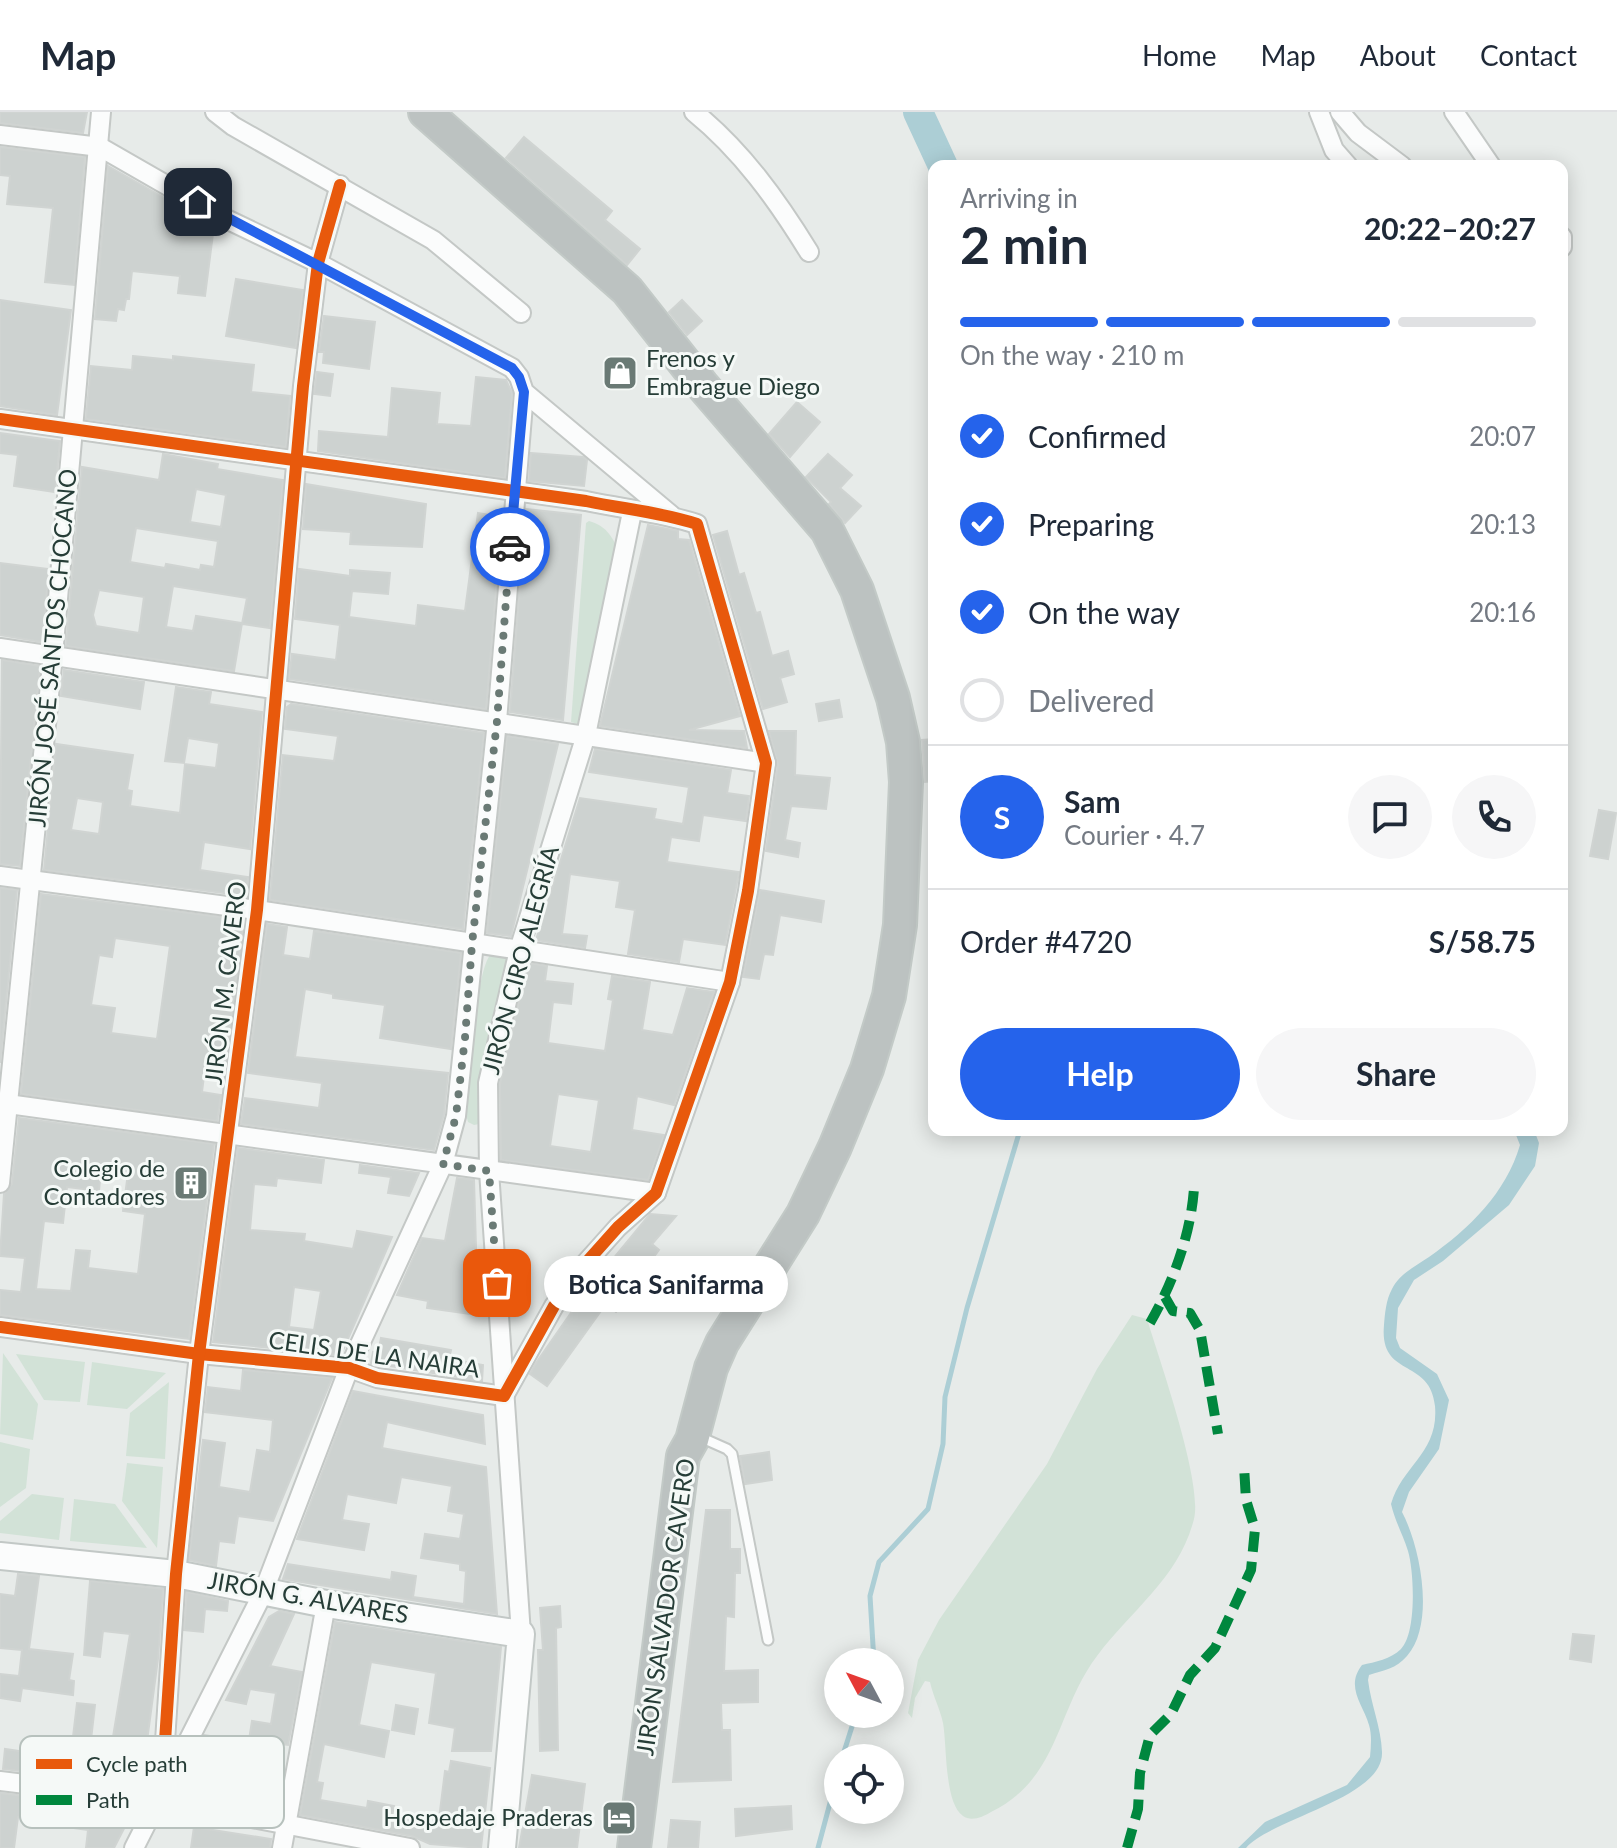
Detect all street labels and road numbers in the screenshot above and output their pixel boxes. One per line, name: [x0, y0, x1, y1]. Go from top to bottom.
street label: JIRÓN JOSÉ SANTOS CHOCANO: [21, 468, 82, 828]
street label: JIRÓN CIRO ALEGRÍA: [475, 842, 564, 1077]
street label: JIRÓN M. CAVERO: [198, 879, 251, 1086]
street label: CELIS DE LA NAIRA: [267, 1324, 482, 1383]
street label: JIRÓN SALVADOR CAVERO: [629, 1456, 700, 1757]
street label: JIRÓN G. ALVARES: [206, 1565, 411, 1628]

